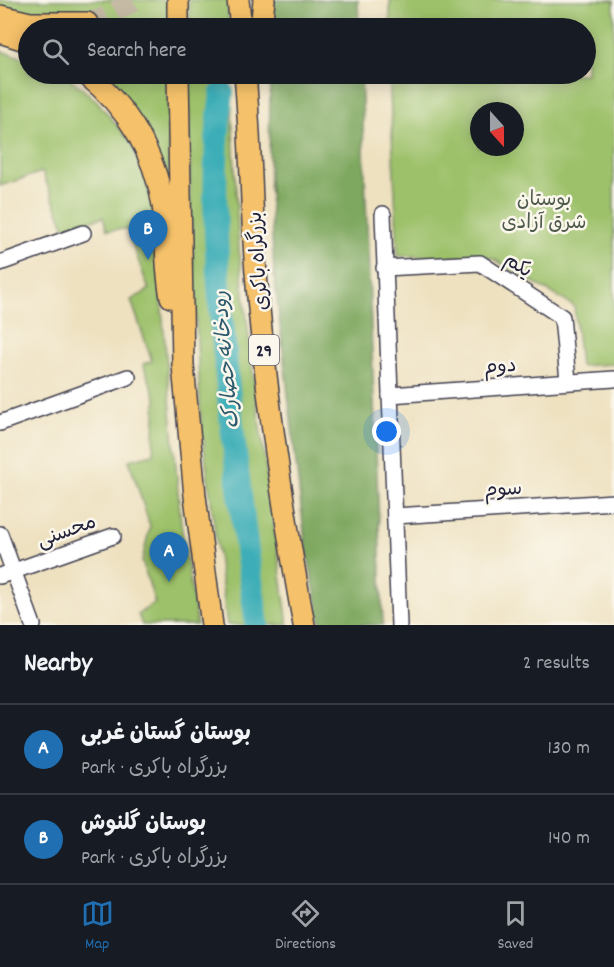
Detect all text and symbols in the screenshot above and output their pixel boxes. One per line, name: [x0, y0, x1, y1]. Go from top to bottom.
search box: [18, 18, 596, 84]
icon: search: [39, 35, 72, 68]
text: Search here: [87, 36, 186, 67]
north arrow: [470, 102, 524, 156]
park label: بوستان شرق آزادی: [501, 187, 587, 238]
pin: B: [128, 210, 168, 260]
street label: بزرگراه باکری: [243, 210, 277, 311]
street label: یکم: [498, 247, 537, 286]
water label: رودخانه حصارک: [207, 289, 249, 430]
road number: 29: [249, 335, 279, 365]
street label: دوم: [483, 353, 517, 383]
your location: [372, 417, 401, 446]
street label: سوم: [483, 476, 523, 506]
street label: محسنی: [33, 509, 101, 556]
pin: A: [150, 532, 188, 582]
text: Nearby: [24, 646, 92, 683]
text: 2 results: [523, 650, 590, 678]
text: بوستان گستان غربی: [81, 719, 251, 750]
text: A: [38, 735, 49, 763]
text: 130 m: [548, 735, 590, 763]
text: Park · بزرگراه باکری: [81, 755, 228, 783]
text: بوستان گلنوش: [81, 809, 206, 840]
text: B: [39, 825, 48, 853]
text: 140 m: [548, 825, 590, 853]
text: Park · بزرگراه باکری: [81, 845, 228, 873]
tab: Map: [81, 897, 114, 956]
tab: Directions: [275, 897, 336, 956]
tab: Saved: [497, 897, 533, 956]

